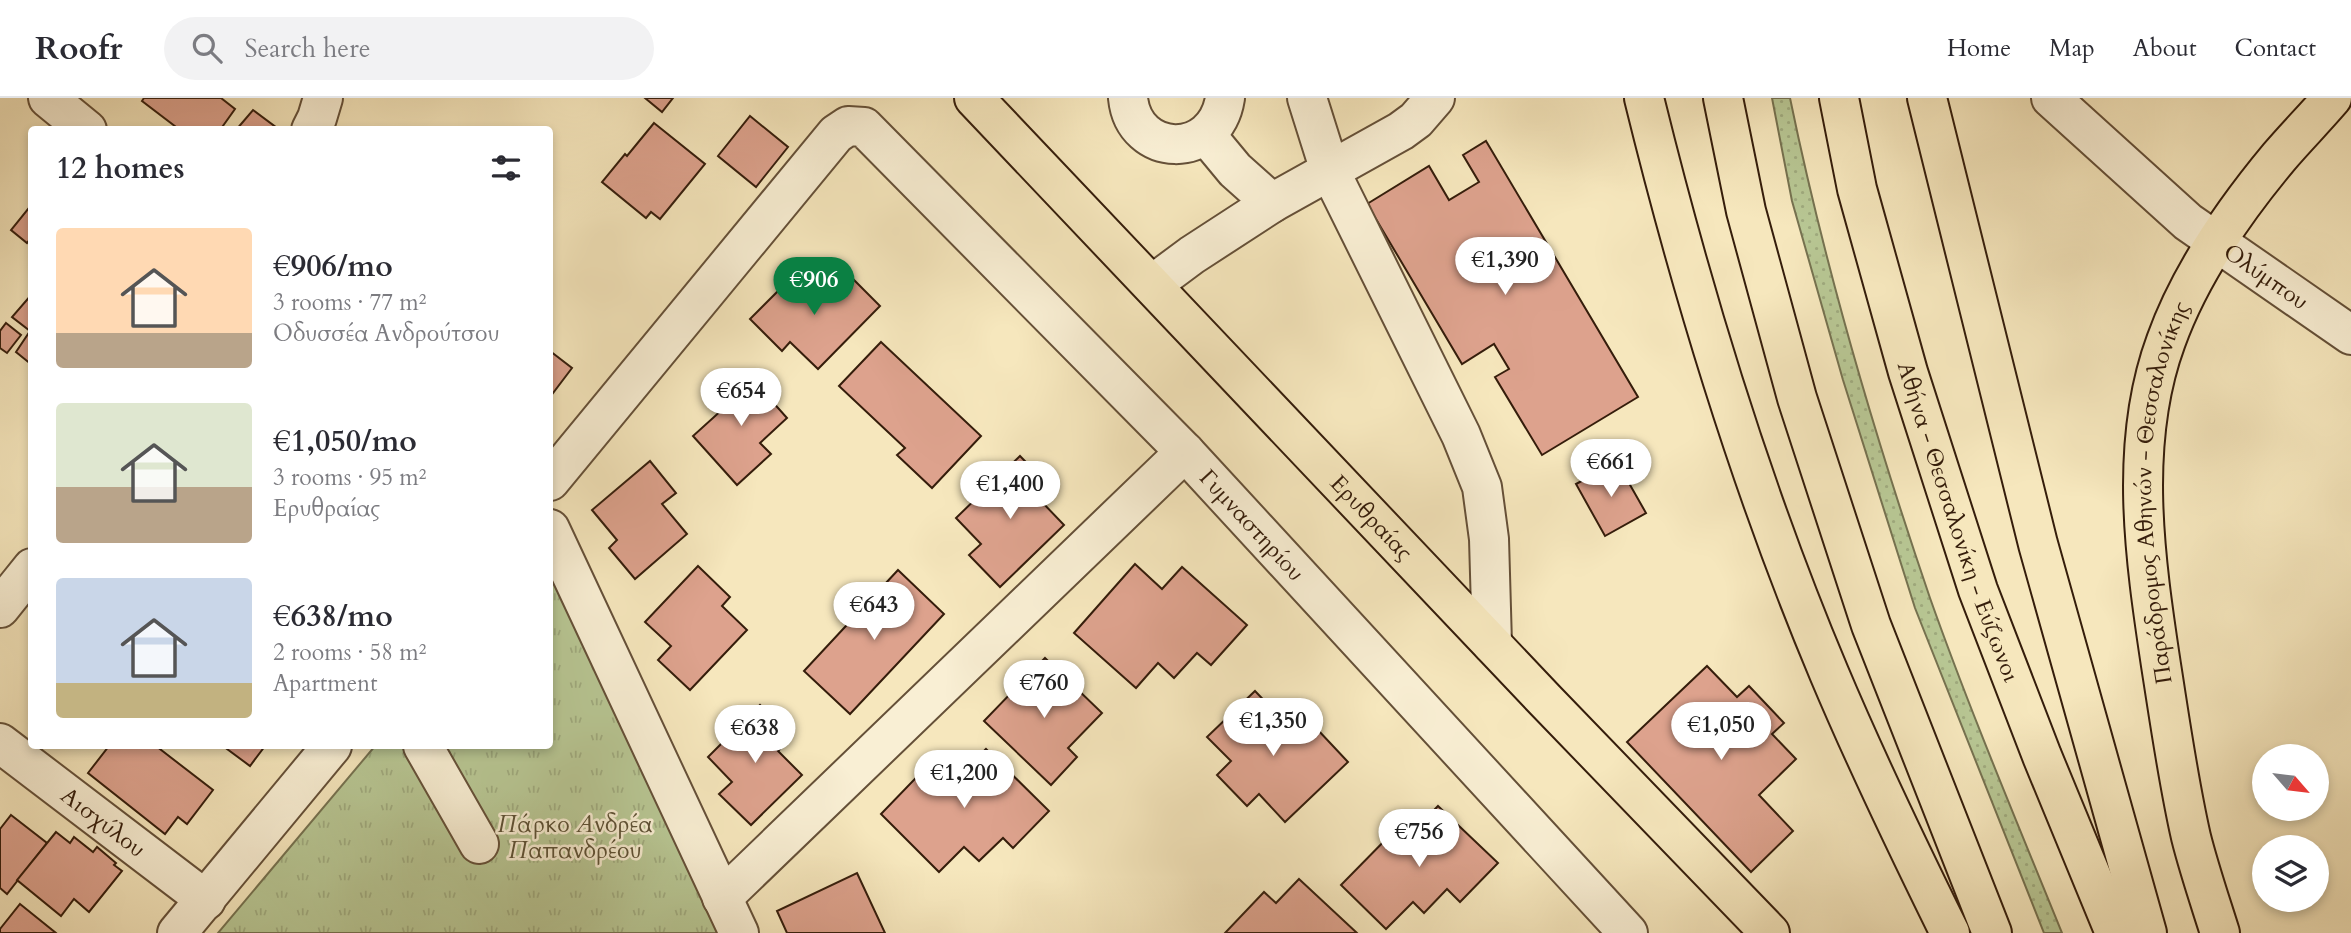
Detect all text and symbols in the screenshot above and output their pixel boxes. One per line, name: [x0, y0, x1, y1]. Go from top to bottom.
search box: [164, 17, 654, 80]
text: Roofr: [35, 26, 122, 71]
icon: search: [188, 29, 226, 67]
text: Search here: [244, 31, 370, 66]
text: Home: [1947, 32, 2011, 65]
text: Map: [2049, 32, 2095, 65]
text: About: [2133, 32, 2197, 65]
text: Contact: [2235, 32, 2316, 65]
text: 12 homes: [56, 148, 185, 189]
icon: filters: [487, 149, 525, 187]
street label: Ολύμπου: [2218, 236, 2315, 317]
pin: €1,390: [1448, 238, 1562, 297]
text: €1,390: [1471, 244, 1539, 275]
text: €906/mo: [273, 246, 393, 287]
icon: home: [112, 256, 196, 340]
pin: €906: [773, 258, 855, 317]
text: €906: [789, 264, 839, 295]
text: 3 rooms · 77 m²: [273, 287, 426, 318]
street label: Παράδρομος Αθηνών - Θεσσαλονίκης: [2127, 296, 2196, 686]
text: Οδυσσέα Ανδρούτσου: [273, 318, 500, 349]
street label: Αθήνα - Θεσσαλονίκη - Εύζωνοι: [1890, 358, 2028, 687]
pin: €654: [700, 368, 782, 428]
text: €654: [716, 375, 766, 406]
text: €1,050/mo: [273, 421, 417, 462]
icon: home: [112, 431, 196, 515]
pin: €661: [1570, 440, 1652, 499]
text: €661: [1586, 446, 1636, 477]
text: 3 rooms · 95 m²: [273, 462, 426, 493]
pin: €1,400: [953, 462, 1067, 521]
street label: Γυμναστηρίου: [1193, 462, 1311, 587]
text: €1,400: [976, 468, 1044, 499]
street label: Ερυθραίας: [1324, 468, 1420, 567]
text: Ερυθραίας: [273, 493, 380, 524]
pin: €643: [833, 582, 915, 642]
text: €643: [849, 589, 899, 620]
text: €638/mo: [273, 596, 393, 637]
icon: home: [112, 606, 196, 690]
text: 2 rooms · 58 m²: [273, 637, 426, 668]
pin: €760: [1003, 660, 1085, 720]
text: €760: [1019, 667, 1069, 698]
text: Apartment: [273, 668, 377, 699]
pin: €1,350: [1216, 698, 1330, 758]
pin: €1,050: [1664, 702, 1778, 762]
text: €1,350: [1239, 705, 1307, 736]
pin: €638: [714, 706, 796, 765]
text: €1,050: [1687, 709, 1755, 740]
text: €638: [730, 712, 780, 743]
north arrow: [2252, 744, 2329, 821]
map controls: [2252, 744, 2329, 912]
pin: €1,200: [907, 750, 1021, 810]
text: €1,200: [930, 757, 998, 788]
street label: Αισχύλου: [55, 780, 152, 864]
park label: Πάρκο Ανδρέα Παπανδρέου: [498, 809, 653, 866]
pin: €756: [1378, 810, 1460, 869]
text: €756: [1394, 816, 1444, 847]
button: layers: [2252, 835, 2329, 912]

